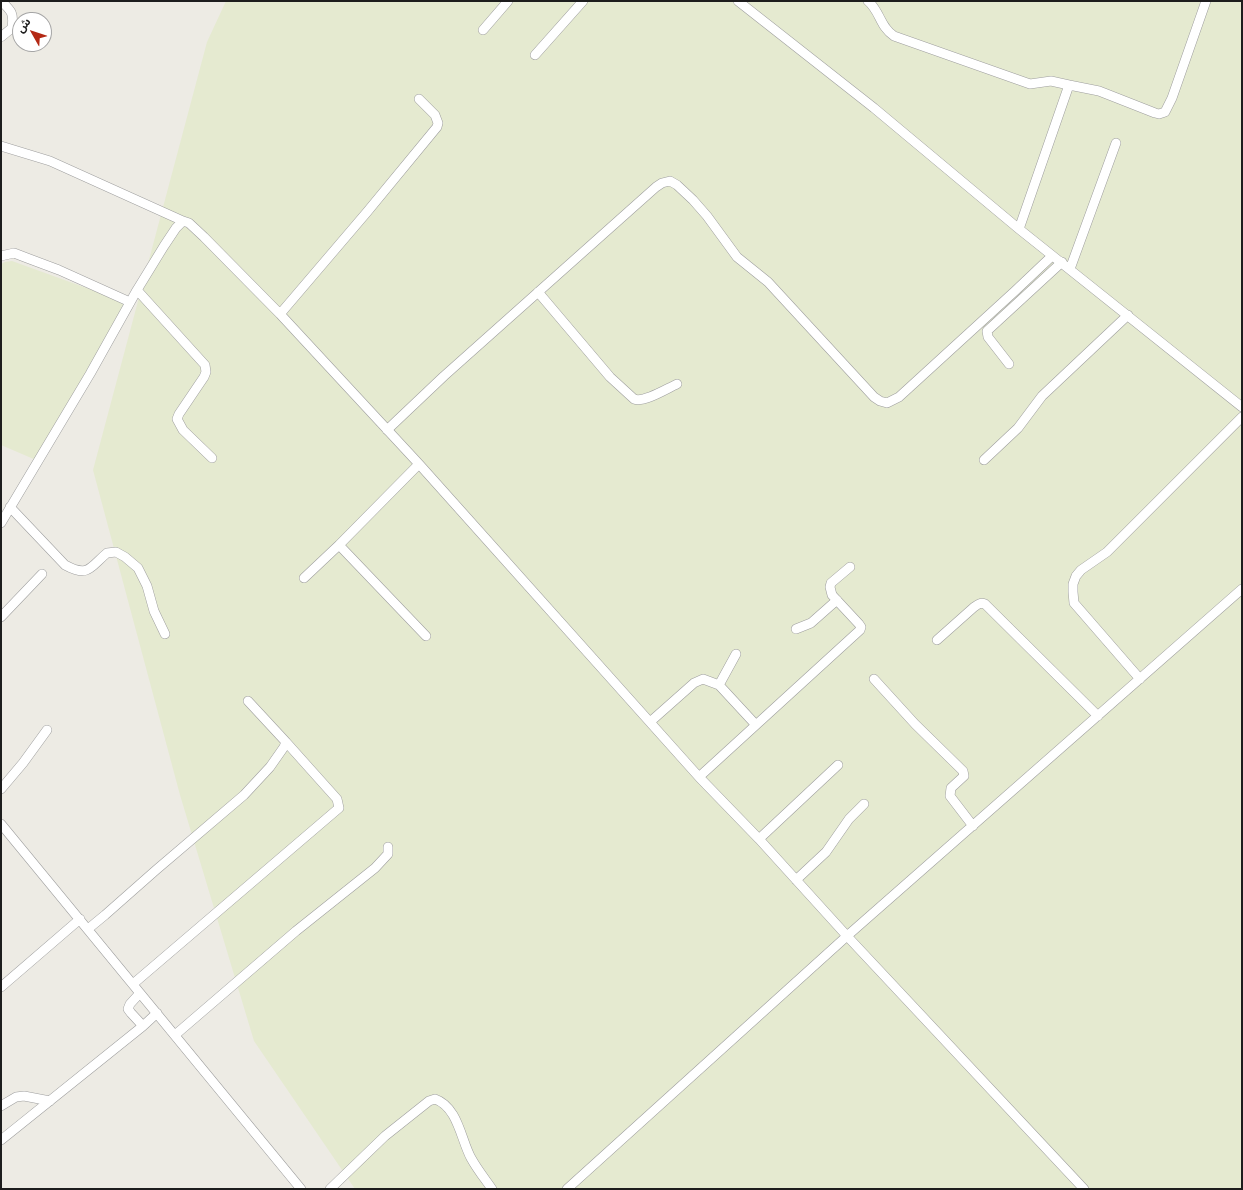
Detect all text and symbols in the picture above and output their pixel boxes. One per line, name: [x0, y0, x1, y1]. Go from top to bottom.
north arrow: [12, 12, 52, 52]
text: ش: [12, 14, 34, 36]

